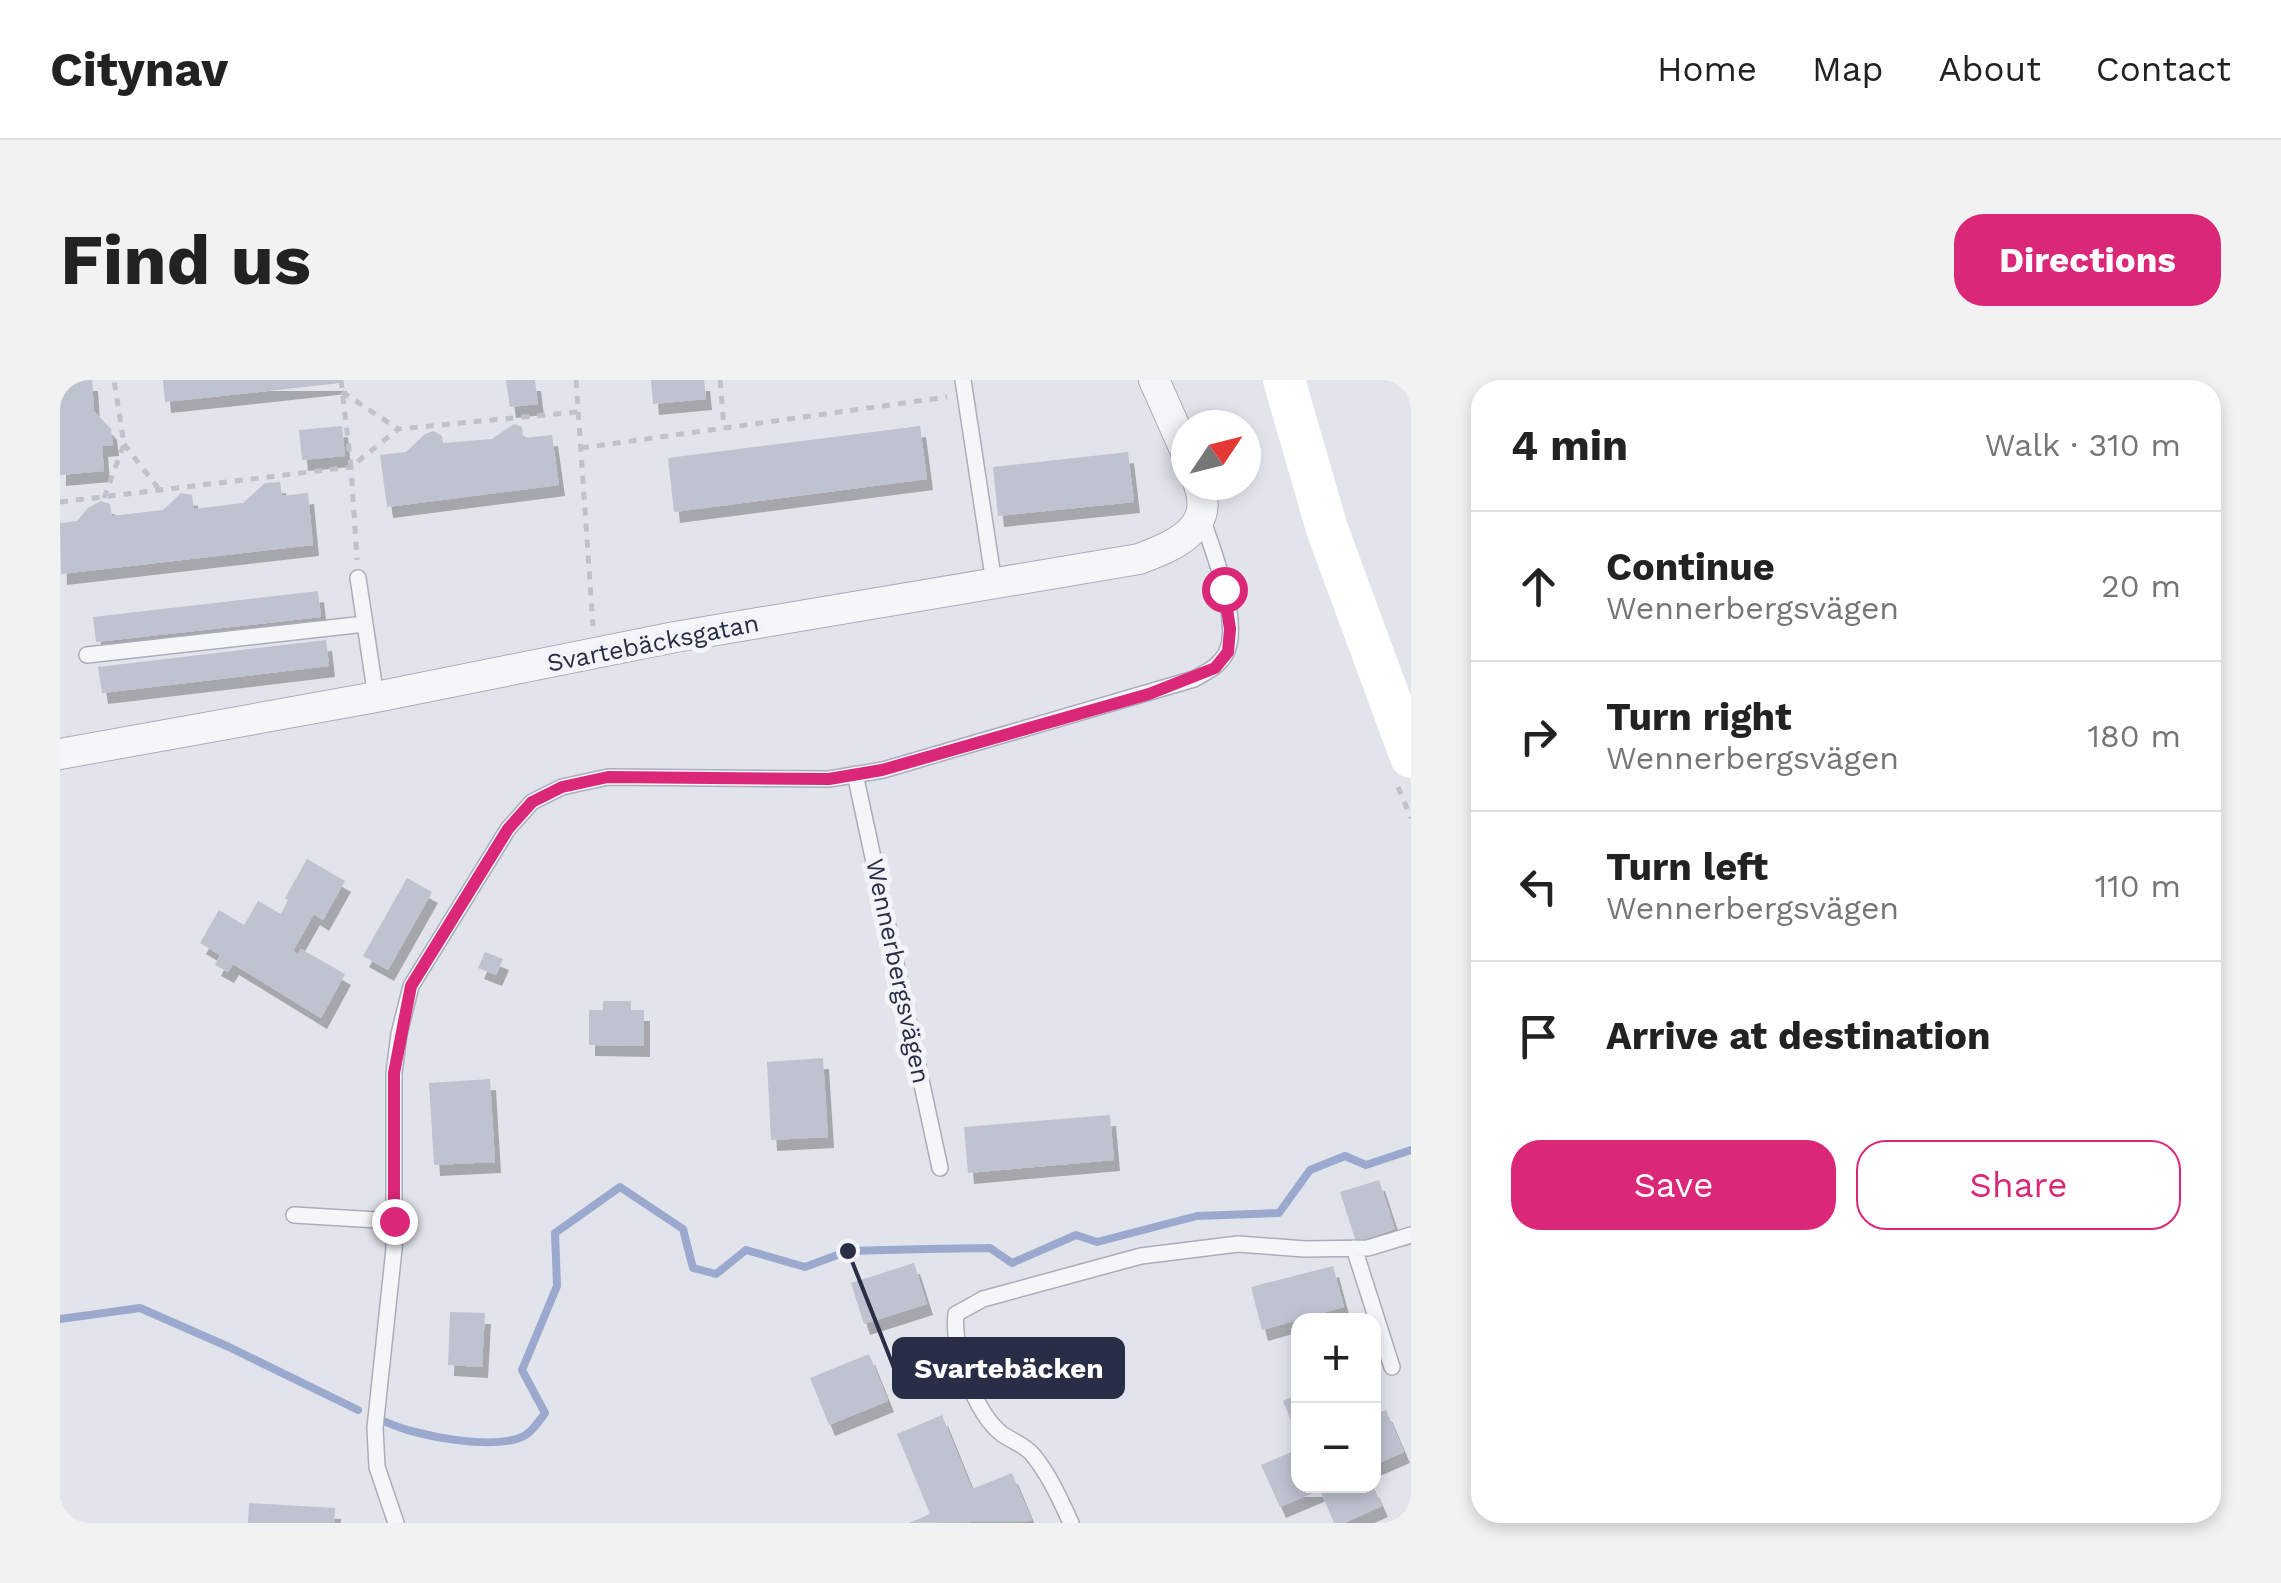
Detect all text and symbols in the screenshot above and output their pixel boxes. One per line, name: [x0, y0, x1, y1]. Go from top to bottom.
text: Citynav: [50, 41, 228, 98]
text: Home: [1657, 48, 1757, 90]
text: Map: [1812, 48, 1884, 90]
text: About: [1939, 48, 2041, 90]
text: Contact: [2096, 48, 2231, 90]
button: Directions: [1954, 214, 2221, 306]
text: Find us: [60, 219, 311, 301]
north arrow: [1171, 410, 1261, 500]
text: 4 min: [1511, 421, 1628, 470]
text: Walk · 310 m: [1985, 426, 2181, 464]
text: Continue: [1606, 545, 1775, 589]
icon: ahead: [1511, 559, 1566, 614]
route start: [1202, 567, 1248, 613]
text: 20 m: [2101, 567, 2181, 605]
text: Wennerbergsvägen: [1606, 589, 1899, 627]
street label: Svartebäcksgatan: [545, 608, 761, 678]
text: Turn right: [1606, 695, 1792, 739]
icon: right: [1511, 709, 1566, 764]
text: 180 m: [2087, 717, 2181, 755]
text: Wennerbergsvägen: [1606, 739, 1899, 777]
text: Turn left: [1606, 845, 1768, 889]
street label: Wennerbergsvägen: [860, 856, 936, 1086]
icon: left: [1511, 859, 1566, 914]
text: 110 m: [2095, 867, 2181, 905]
text: Wennerbergsvägen: [1606, 889, 1899, 927]
icon: arrive: [1511, 1009, 1566, 1064]
text: Arrive at destination: [1606, 1014, 1991, 1058]
button: Save: [1511, 1140, 1836, 1230]
button: Share: [1856, 1140, 2181, 1230]
route end: [372, 1199, 418, 1245]
map controls: [1291, 1313, 1381, 1493]
button: +: [1291, 1313, 1381, 1403]
callout: Svartebäcken: [894, 1339, 1123, 1397]
text: Svartebäcken: [914, 1352, 1104, 1385]
button: −: [1291, 1403, 1381, 1493]

